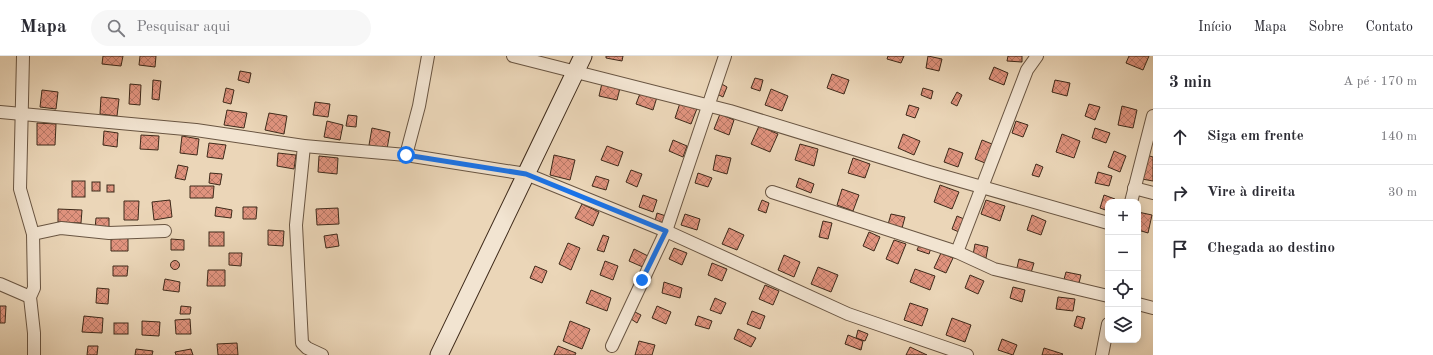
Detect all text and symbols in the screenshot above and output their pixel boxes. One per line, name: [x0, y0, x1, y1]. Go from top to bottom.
search box: [91, 10, 371, 46]
icon: search: [105, 17, 127, 39]
text: Mapa: [20, 18, 67, 37]
text: Pesquisar aqui: [137, 20, 230, 35]
text: Início: [1198, 20, 1232, 34]
text: Mapa: [1254, 20, 1286, 34]
text: Sobre: [1308, 20, 1343, 34]
text: Contato: [1365, 20, 1413, 34]
text: 3 min: [1169, 74, 1212, 91]
text: A pé · 170 m: [1343, 75, 1417, 88]
icon: ahead: [1169, 126, 1191, 148]
text: Siga em frente: [1207, 129, 1304, 144]
text: 140 m: [1380, 130, 1417, 143]
route start: [397, 146, 415, 164]
icon: right: [1169, 182, 1191, 204]
text: Vire à direita: [1207, 185, 1295, 200]
text: 30 m: [1388, 186, 1417, 199]
map controls: [1105, 199, 1141, 343]
button: +: [1105, 199, 1141, 235]
button: −: [1105, 235, 1141, 271]
icon: arrive: [1169, 238, 1191, 260]
text: Chegada ao destino: [1207, 241, 1335, 256]
route end: [633, 271, 651, 289]
button: locate: [1105, 271, 1141, 307]
button: layers: [1105, 307, 1141, 343]

